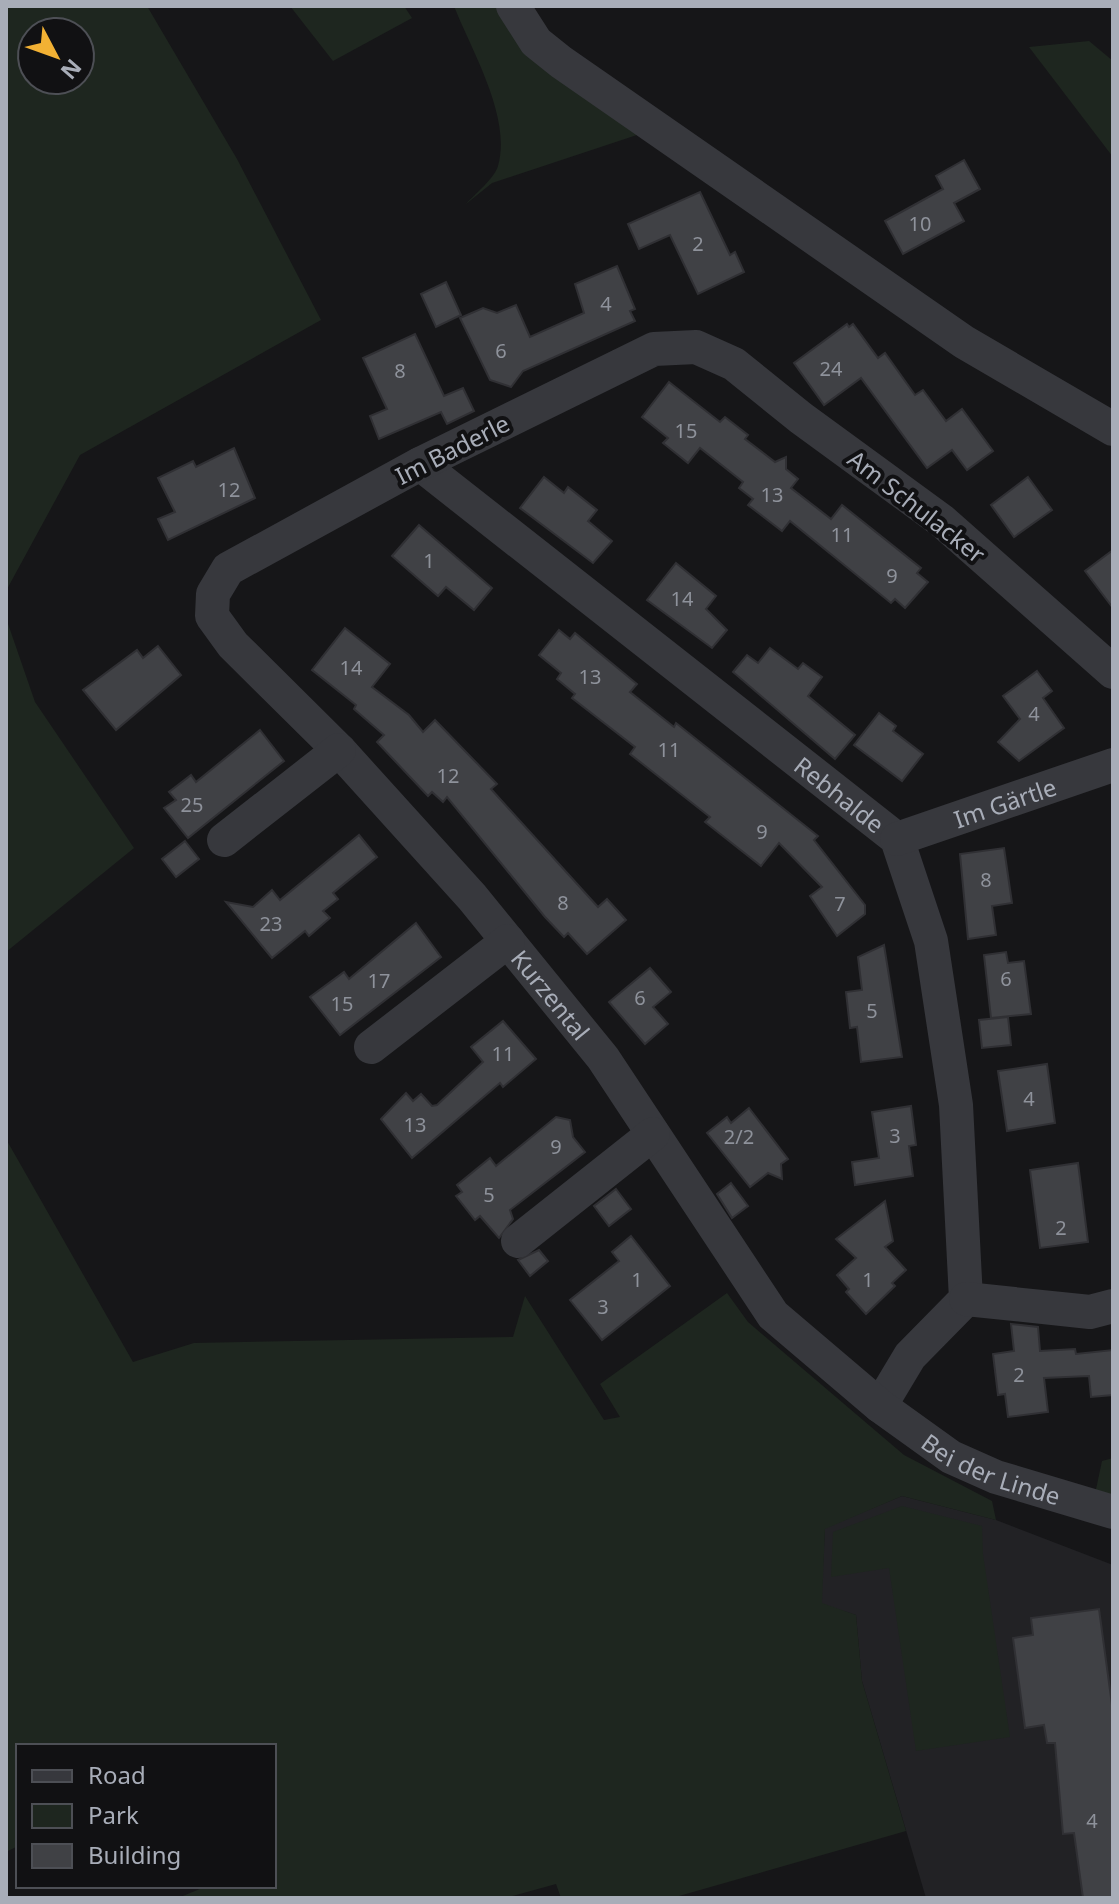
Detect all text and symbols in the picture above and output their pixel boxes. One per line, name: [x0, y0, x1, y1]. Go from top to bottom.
north arrow: [16, 16, 96, 96]
text: N: [55, 53, 89, 86]
house number: 10: [909, 210, 931, 237]
house number: 2: [692, 230, 704, 257]
house number: 4: [600, 290, 612, 317]
house number: 6: [495, 337, 507, 364]
house number: 24: [820, 355, 843, 382]
house number: 8: [394, 357, 406, 384]
street label: Im Baderle: [389, 406, 515, 492]
house number: 15: [675, 417, 697, 444]
street label: Am Schulacker: [842, 442, 993, 570]
house number: 12: [218, 476, 240, 503]
house number: 13: [761, 481, 783, 508]
house number: 11: [831, 521, 853, 548]
house number: 1: [423, 547, 435, 574]
house number: 9: [886, 562, 898, 589]
house number: 14: [671, 585, 694, 612]
house number: 14: [340, 654, 363, 681]
house number: 13: [579, 663, 601, 690]
house number: 4: [1028, 700, 1040, 727]
house number: 11: [658, 736, 680, 763]
street label: Rebhalde: [788, 748, 892, 840]
house number: 12: [437, 762, 459, 789]
street label: Im Gärtle: [949, 769, 1060, 835]
house number: 25: [181, 791, 203, 818]
house number: 9: [756, 818, 768, 845]
house number: 8: [980, 866, 992, 893]
house number: 8: [557, 889, 569, 916]
house number: 7: [834, 890, 846, 917]
house number: 23: [260, 910, 282, 937]
street label: Kurzental: [504, 942, 598, 1047]
house number: 6: [1000, 965, 1012, 992]
house number: 17: [368, 967, 390, 994]
house number: 6: [634, 984, 646, 1011]
house number: 15: [331, 990, 353, 1017]
house number: 5: [866, 997, 878, 1024]
house number: 11: [492, 1040, 514, 1067]
house number: 4: [1023, 1085, 1035, 1112]
house number: 13: [404, 1111, 426, 1138]
house number: 3: [889, 1122, 901, 1149]
house number: 2/2: [724, 1123, 754, 1150]
house number: 9: [550, 1133, 562, 1160]
house number: 5: [483, 1181, 495, 1208]
house number: 2: [1055, 1214, 1067, 1241]
house number: 1: [631, 1266, 643, 1293]
house number: 1: [862, 1266, 874, 1293]
house number: 3: [597, 1293, 609, 1320]
house number: 2: [1013, 1361, 1025, 1388]
street label: Bei der Linde: [915, 1425, 1065, 1512]
legend: [16, 1744, 276, 1888]
text: Road: [88, 1758, 146, 1791]
text: Park: [88, 1798, 139, 1831]
house number: 4: [1086, 1807, 1098, 1834]
text: Building: [88, 1838, 181, 1871]

